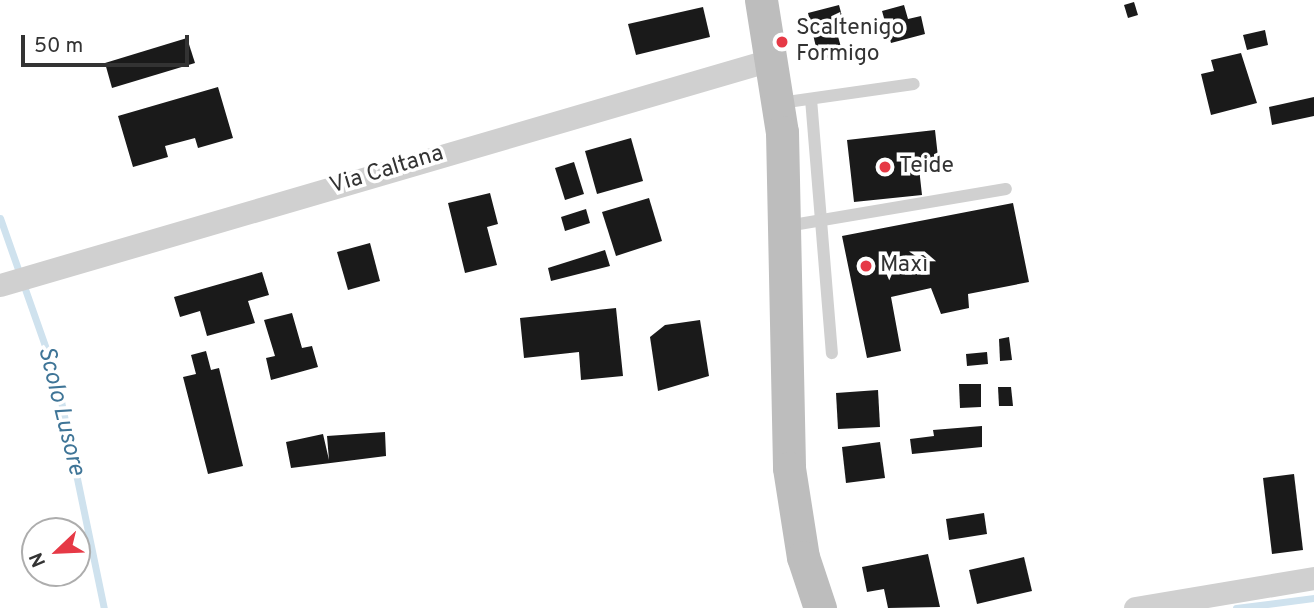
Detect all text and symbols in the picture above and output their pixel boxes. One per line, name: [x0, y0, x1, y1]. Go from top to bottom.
place label: Scaltenigo Formigo: [796, 15, 904, 69]
scale bar: [24, 21, 192, 65]
text: 50 m: [34, 33, 83, 60]
marker: Scaltenigo Formigo: [774, 34, 790, 50]
street label: Via Caltana: [327, 141, 447, 201]
place label: Teide: [899, 153, 954, 181]
marker: Teide: [877, 159, 893, 175]
place label: Maxì: [880, 252, 928, 280]
marker: Maxì: [858, 258, 874, 274]
water label: Scolo Lusore: [30, 344, 90, 478]
north arrow: [21, 517, 91, 587]
text: N: [25, 548, 52, 570]

